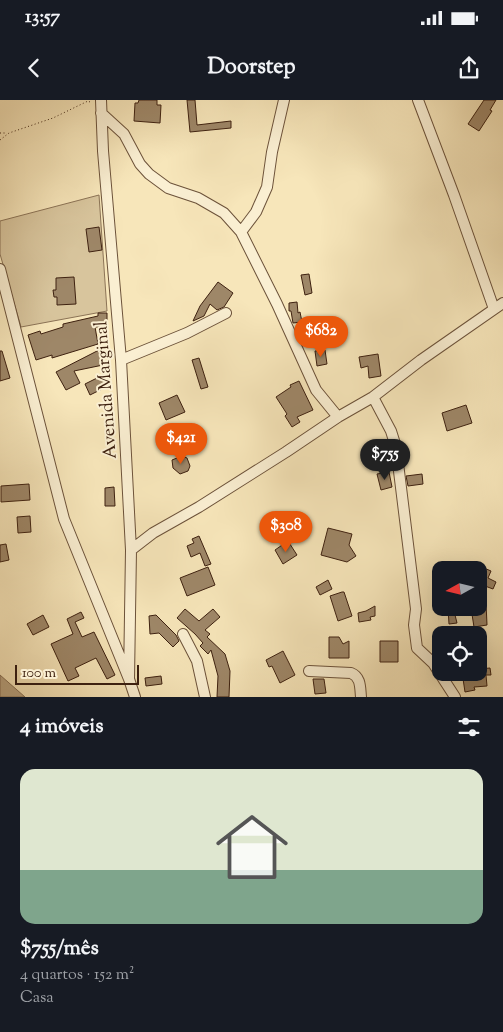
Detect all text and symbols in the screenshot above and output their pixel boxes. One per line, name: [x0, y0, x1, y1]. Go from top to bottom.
text: 13:57: [25, 4, 60, 31]
text: Doorstep: [207, 52, 296, 84]
icon: back: [20, 54, 48, 82]
icon: share: [455, 54, 483, 82]
pin: $682: [291, 316, 351, 358]
street label: Avenida Marginal: [89, 320, 125, 460]
text: $682: [305, 320, 337, 343]
pin: $421: [151, 422, 211, 465]
text: $421: [166, 427, 196, 450]
pin: $755: [355, 438, 415, 481]
text: $755: [371, 443, 399, 466]
pin: $308: [256, 510, 316, 553]
text: $308: [270, 515, 302, 538]
north arrow: [432, 561, 488, 616]
map controls: [432, 561, 487, 681]
button: locate: [432, 626, 487, 681]
scale bar: [15, 662, 139, 685]
text: 100 m: [22, 664, 56, 684]
text: 4 imóveis: [20, 712, 103, 742]
icon: filters: [455, 713, 483, 741]
icon: home: [207, 802, 297, 892]
text: $755/mês: [20, 934, 99, 964]
text: 4 quartos · 152 m²: [20, 964, 134, 987]
text: Casa: [20, 987, 54, 1010]

